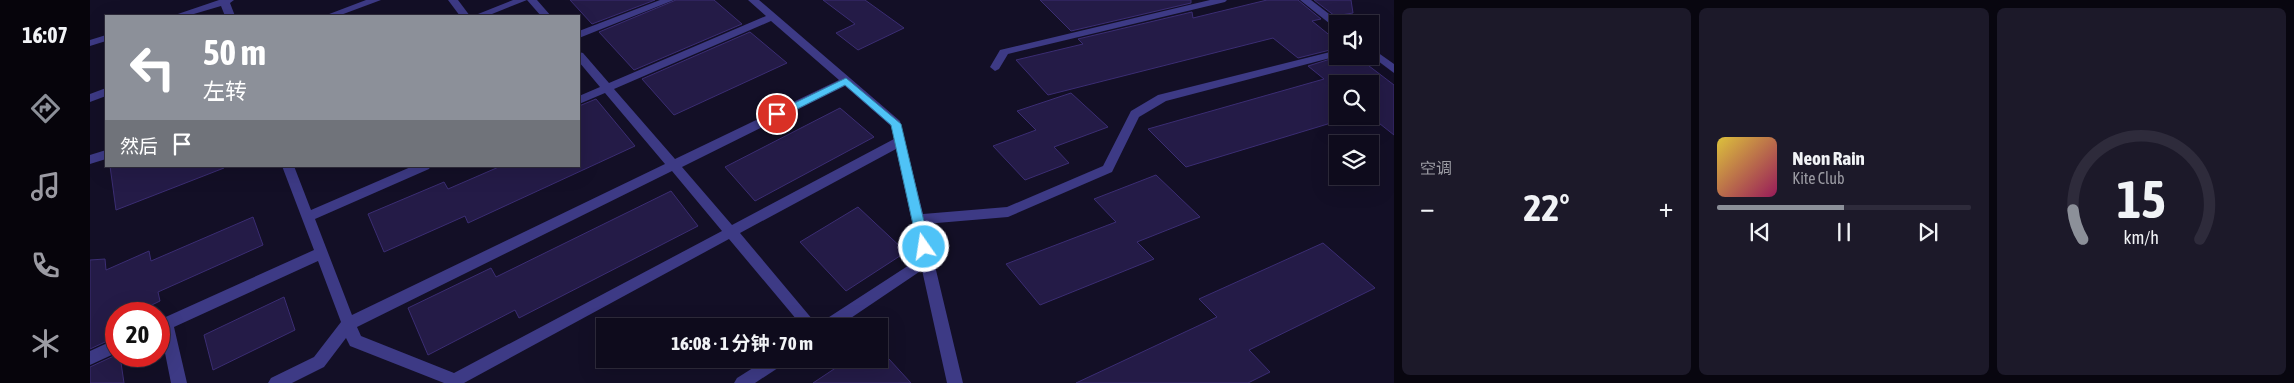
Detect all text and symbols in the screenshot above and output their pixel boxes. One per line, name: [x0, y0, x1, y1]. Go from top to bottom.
map controls: [1329, 15, 1379, 185]
button: sound: [1329, 15, 1379, 65]
text: 16:07: [22, 22, 68, 48]
text: 50 m: [203, 32, 266, 72]
icon: left: [120, 35, 185, 100]
button: search: [1329, 75, 1379, 125]
text: 左转: [203, 78, 247, 104]
icon: directions: [28, 91, 63, 126]
pin: [756, 93, 798, 135]
icon: arrive: [763, 100, 791, 128]
icon: arrive: [168, 130, 196, 158]
text: 然后: [120, 135, 158, 157]
button: layers: [1329, 135, 1379, 185]
text: Neon Rain: [1792, 147, 1865, 169]
text: 空调: [1420, 159, 1452, 177]
icon: music: [28, 169, 63, 204]
text: Kite Club: [1792, 169, 1845, 187]
text: 15: [2117, 169, 2166, 229]
text: 22°: [1524, 186, 1570, 229]
text: −: [1420, 191, 1435, 223]
text: +: [1659, 191, 1673, 223]
icon: previous: [1746, 218, 1774, 246]
icon: pause: [1830, 218, 1858, 246]
icon: next: [1914, 218, 1942, 246]
position arrow: [897, 220, 949, 272]
text: km/h: [2124, 227, 2159, 248]
icon: phone: [28, 248, 63, 283]
speed limit sign: 20: [105, 302, 170, 367]
icon: climate: [28, 326, 63, 361]
text: 16:08 · 1 分钟 · 70 m: [671, 332, 813, 354]

